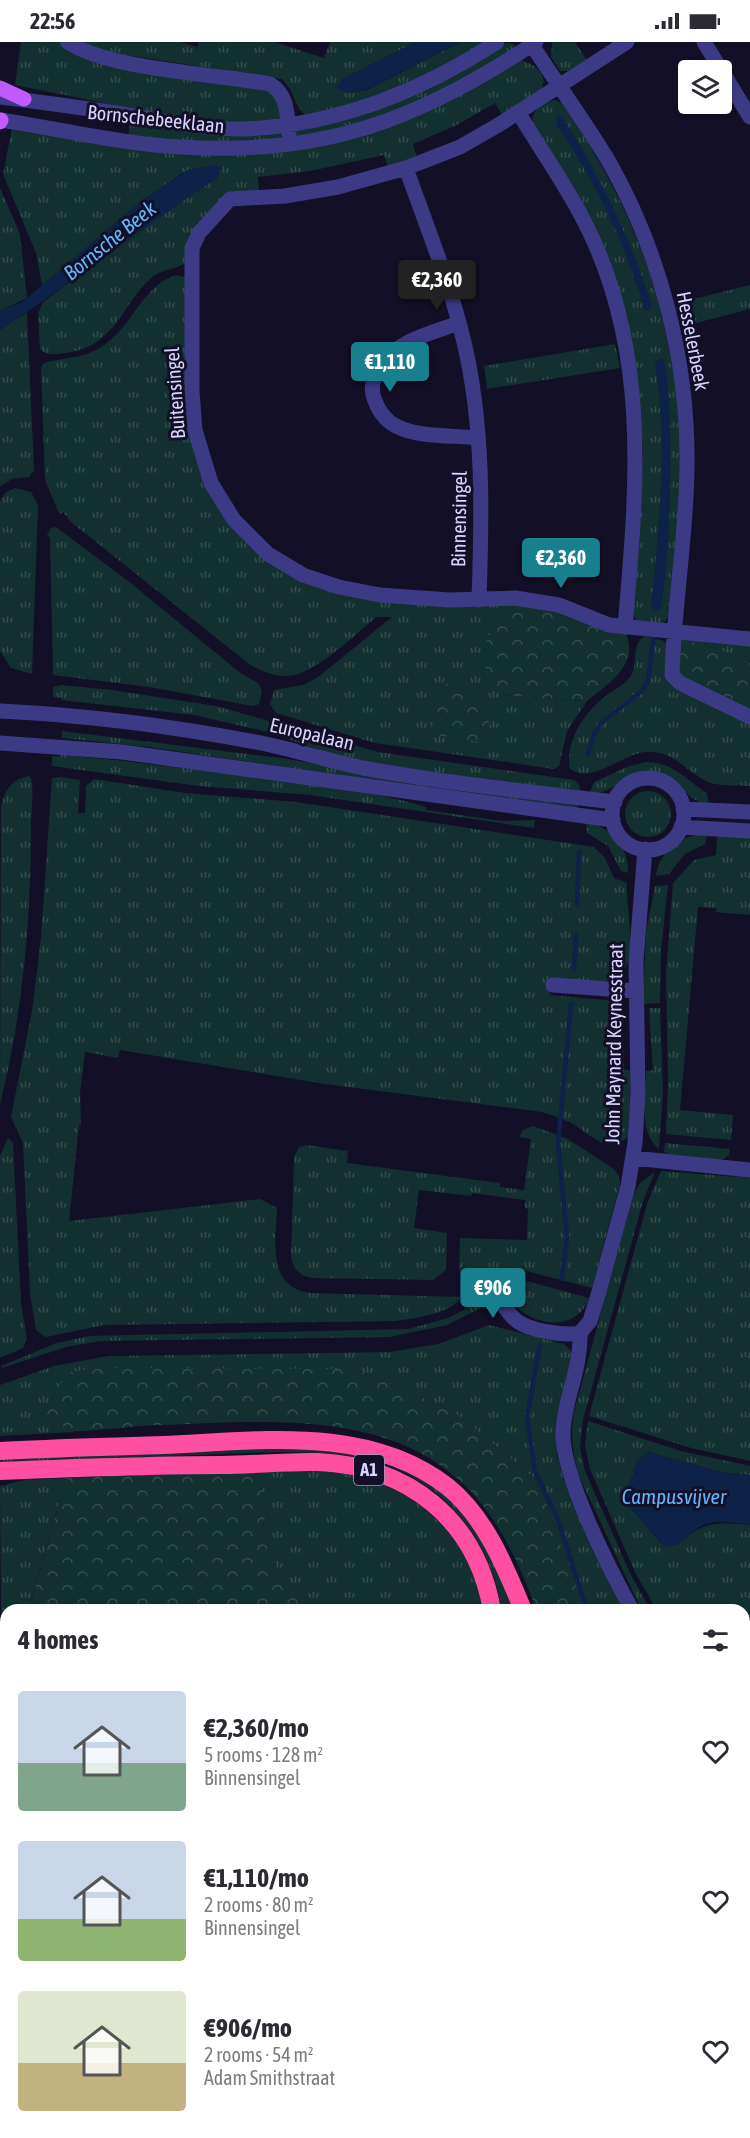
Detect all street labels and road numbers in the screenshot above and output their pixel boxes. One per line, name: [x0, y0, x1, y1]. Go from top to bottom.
street label: Bornschebeeklaan: [86, 100, 226, 137]
street label: Hesselerbeek: [673, 289, 714, 393]
street label: Buitensingel: [160, 346, 189, 440]
street label: Binnensingel: [446, 470, 471, 567]
street label: Europalaan: [268, 713, 357, 754]
street label: John Maynard Keynesstraat: [600, 943, 627, 1145]
road number: A1: [354, 1455, 384, 1485]

